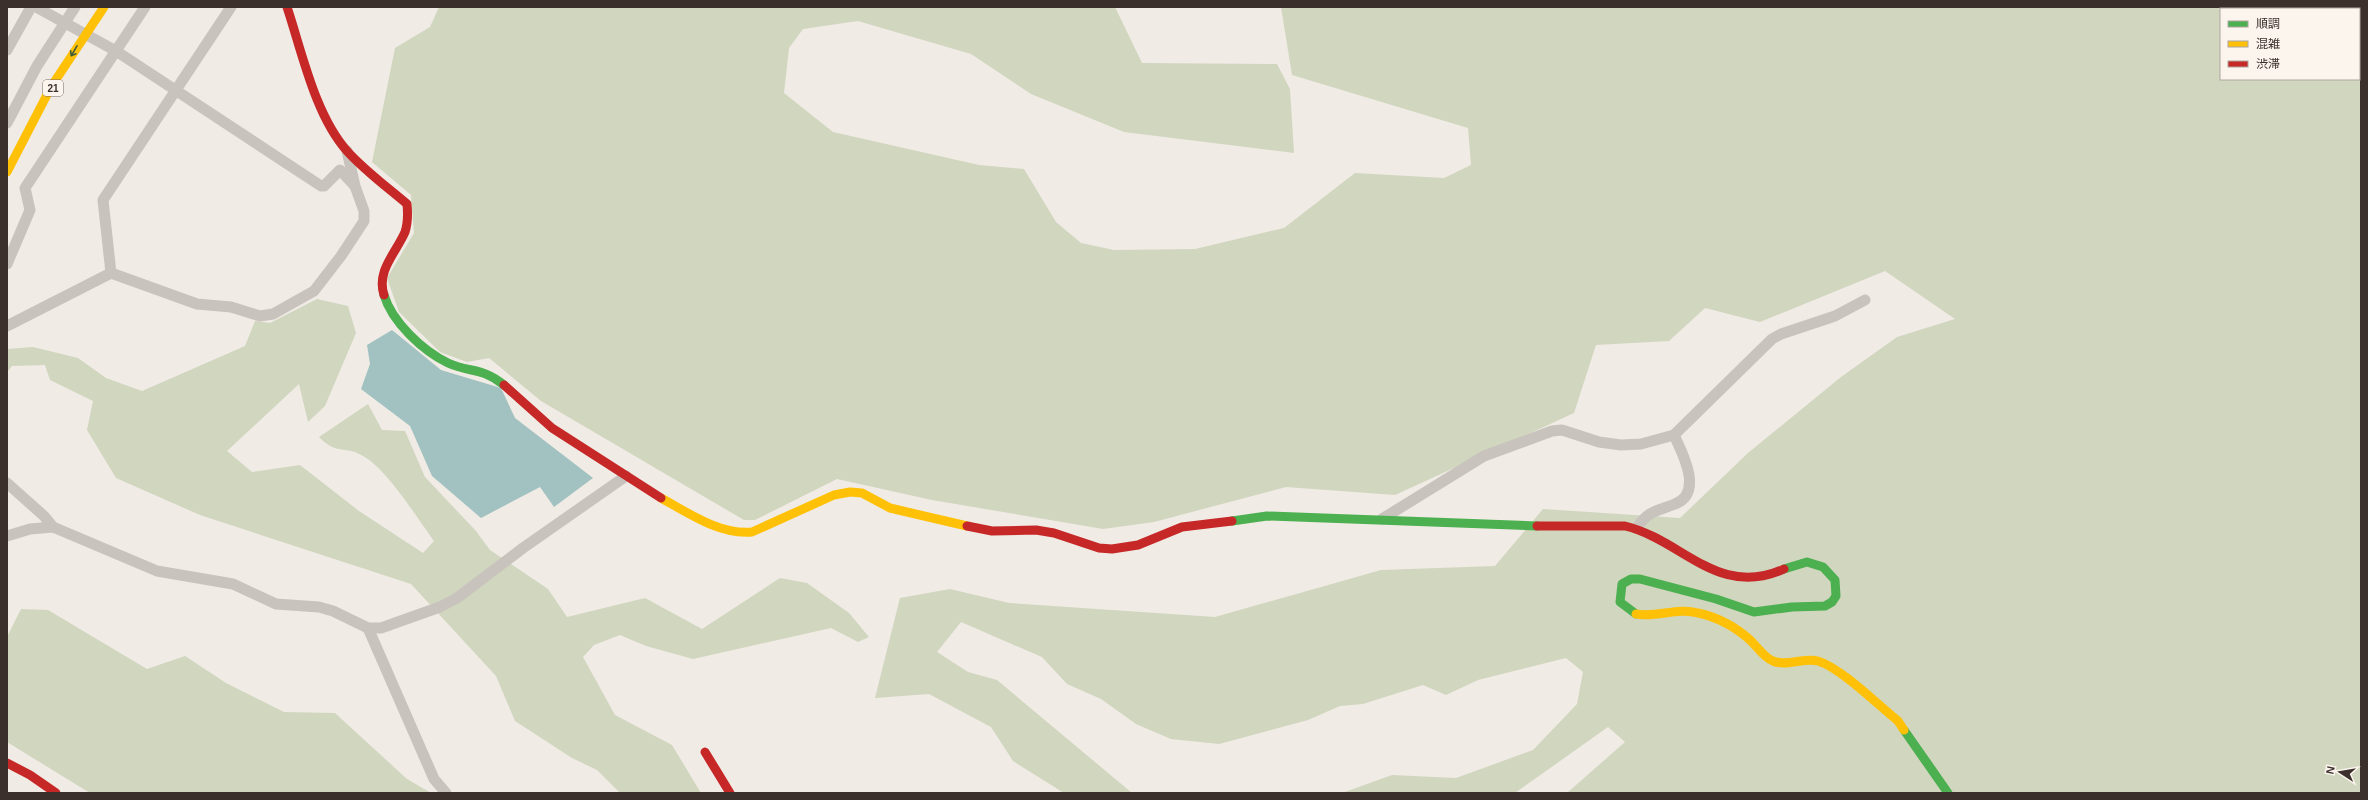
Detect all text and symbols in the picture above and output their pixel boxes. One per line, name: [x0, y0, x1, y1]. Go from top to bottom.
legend: [2220, 8, 2360, 80]
text: 順調: [2256, 17, 2280, 31]
text: 混雑: [2256, 37, 2280, 51]
one-way arrow: [70, 45, 78, 57]
text: 渋滞: [2256, 57, 2280, 71]
road number: 21: [43, 80, 63, 96]
north arrow: [2320, 752, 2360, 792]
text: N: [2324, 765, 2337, 775]

